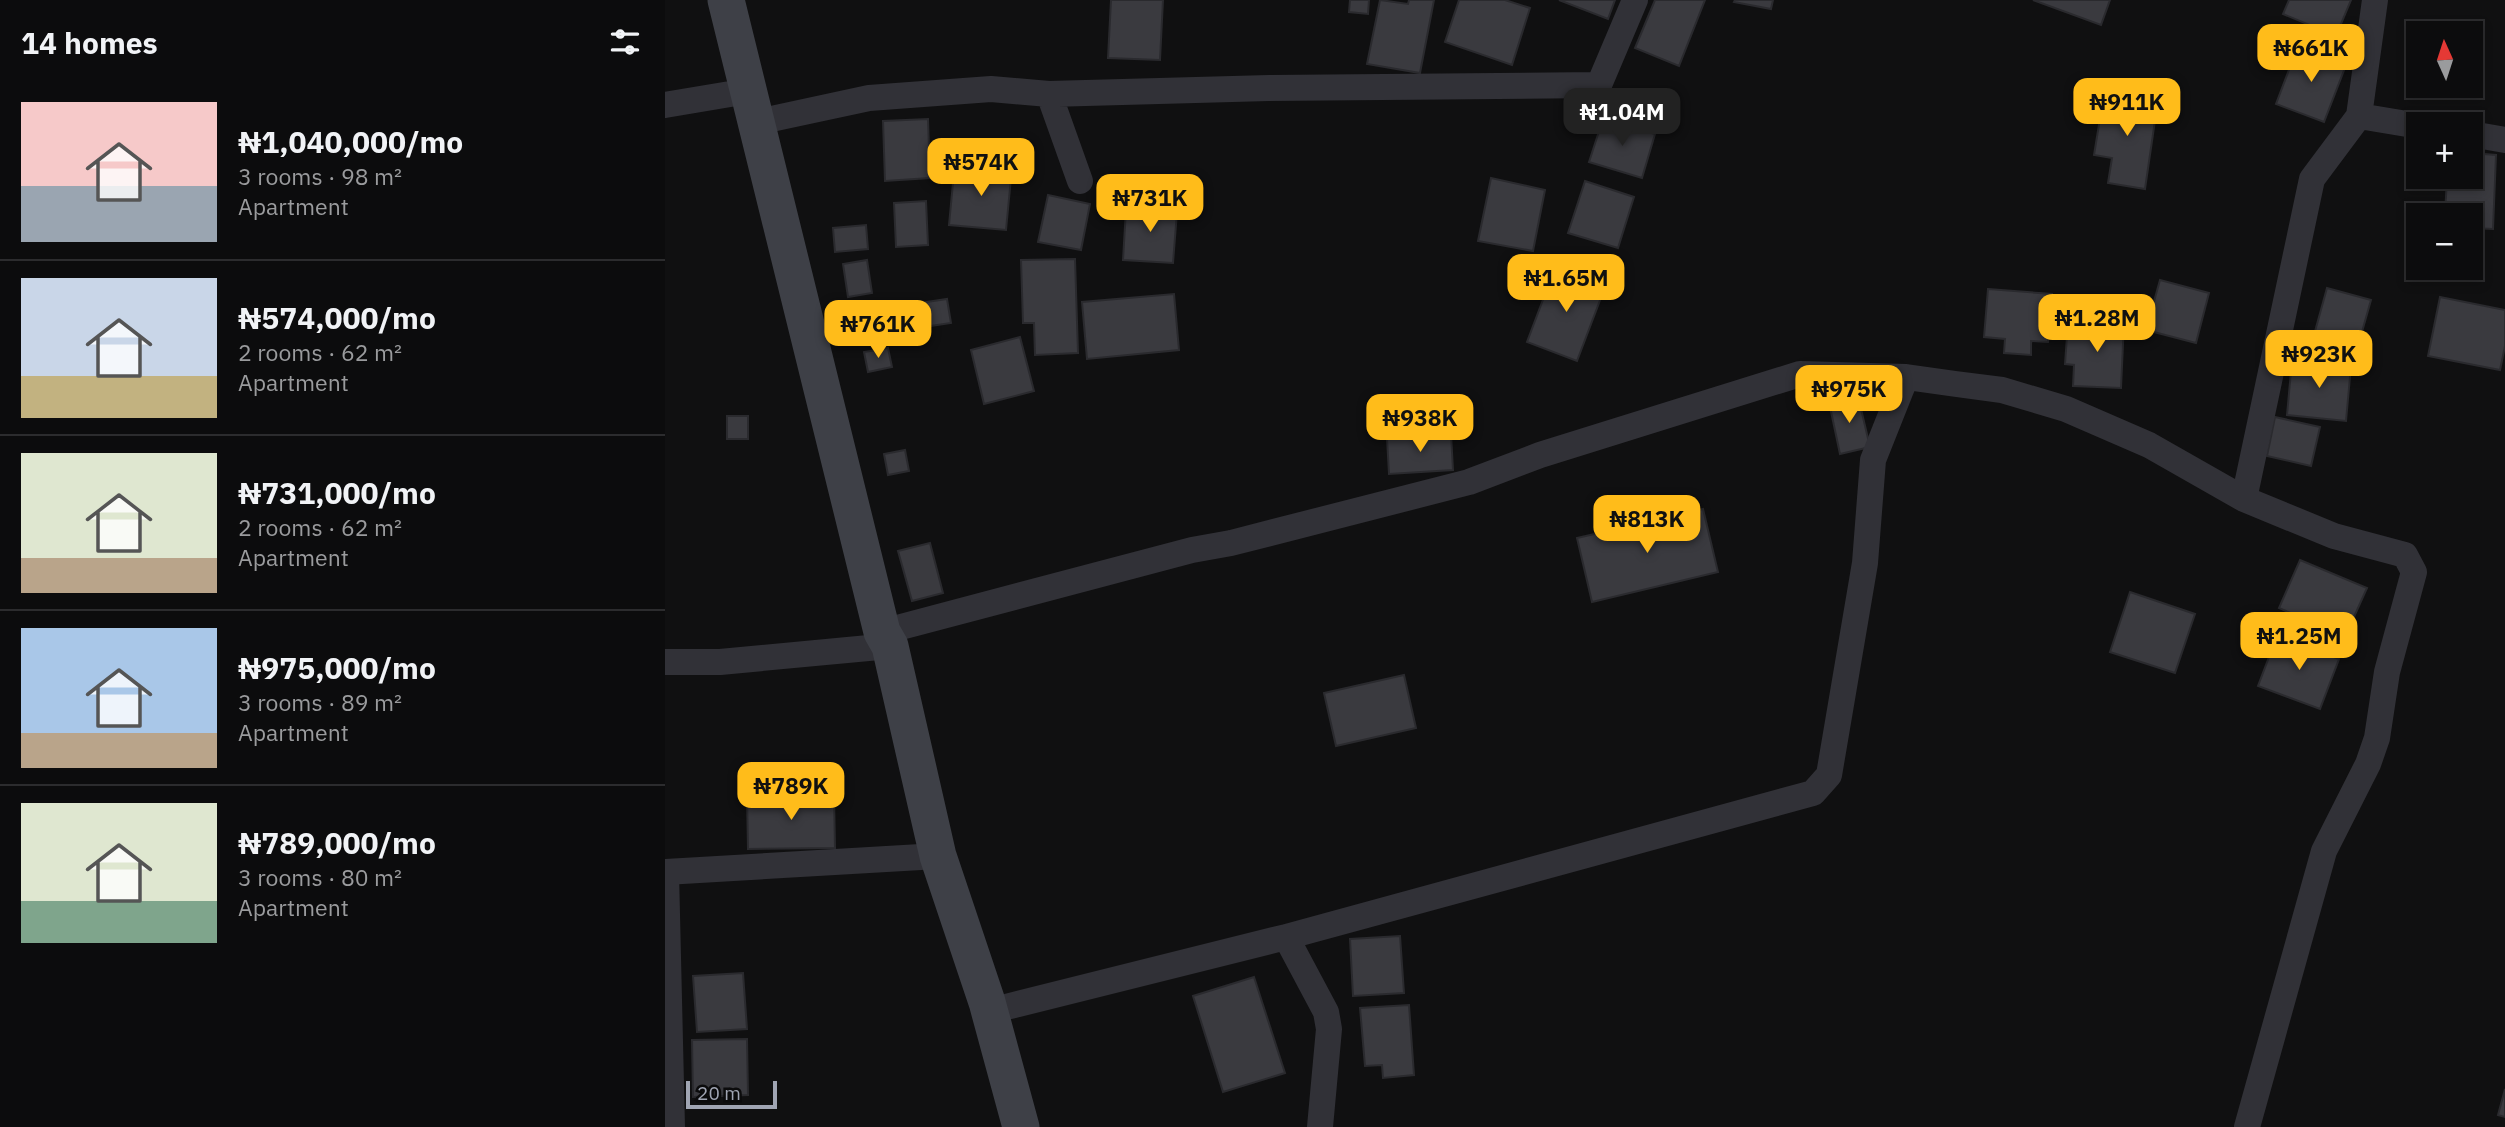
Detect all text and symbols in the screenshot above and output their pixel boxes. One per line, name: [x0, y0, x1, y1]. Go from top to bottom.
north arrow: [2406, 21, 2483, 98]
map controls: [2406, 21, 2483, 280]
text: 14 homes: [21, 23, 158, 62]
icon: filters: [606, 23, 644, 61]
pin: ₦661K: [2262, 24, 2360, 84]
text: ₦661K: [2273, 32, 2349, 62]
pin: ₦911K: [2078, 78, 2176, 138]
text: ₦911K: [2089, 86, 2165, 116]
pin: ₦1.04M: [1565, 88, 1679, 148]
text: ₦1.04M: [1579, 96, 1665, 126]
button: +: [2406, 112, 2483, 189]
text: ₦1,040,000/mo: [238, 122, 463, 161]
icon: home: [77, 130, 161, 214]
pin: ₦574K: [932, 138, 1030, 198]
text: ₦574K: [943, 146, 1019, 176]
text: 3 rooms · 98 m²: [238, 161, 402, 191]
pin: ₦731K: [1101, 174, 1199, 234]
text: ₦731K: [1112, 182, 1188, 212]
text: Apartment: [238, 191, 349, 221]
button: −: [2406, 203, 2483, 280]
pin: ₦1.65M: [1509, 254, 1623, 314]
text: ₦1.65M: [1523, 262, 1609, 292]
pin: ₦1.28M: [2040, 294, 2154, 354]
text: ₦574,000/mo: [238, 298, 436, 337]
pin: ₦761K: [829, 300, 927, 360]
text: ₦1.28M: [2054, 302, 2140, 332]
icon: home: [77, 306, 161, 390]
text: ₦761K: [840, 308, 916, 338]
pin: ₦923K: [2270, 330, 2368, 390]
text: 2 rooms · 62 m²: [238, 337, 402, 367]
text: ₦923K: [2281, 338, 2357, 368]
pin: ₦975K: [1800, 366, 1898, 425]
text: Apartment: [238, 367, 349, 397]
text: ₦975K: [1811, 373, 1887, 403]
pin: ₦938K: [1371, 394, 1469, 454]
text: ₦938K: [1382, 402, 1458, 432]
text: ₦731,000/mo: [238, 473, 436, 512]
icon: home: [77, 481, 161, 565]
pin: ₦813K: [1598, 496, 1696, 555]
text: ₦813K: [1609, 503, 1685, 533]
text: 2 rooms · 62 m²: [238, 512, 402, 542]
text: Apartment: [238, 542, 349, 572]
pin: ₦1.25M: [2242, 612, 2356, 672]
text: ₦1.25M: [2256, 620, 2342, 650]
text: ₦975,000/mo: [238, 648, 436, 687]
icon: home: [77, 656, 161, 740]
text: 3 rooms · 89 m²: [238, 687, 402, 717]
text: Apartment: [238, 717, 349, 747]
pin: ₦789K: [742, 762, 840, 822]
text: ₦789K: [753, 770, 829, 800]
text: ₦789,000/mo: [238, 823, 436, 862]
icon: home: [77, 831, 161, 915]
text: 3 rooms · 80 m²: [238, 862, 402, 892]
text: Apartment: [238, 892, 349, 922]
scale bar: [686, 1078, 777, 1110]
text: 20 m: [697, 1081, 741, 1105]

